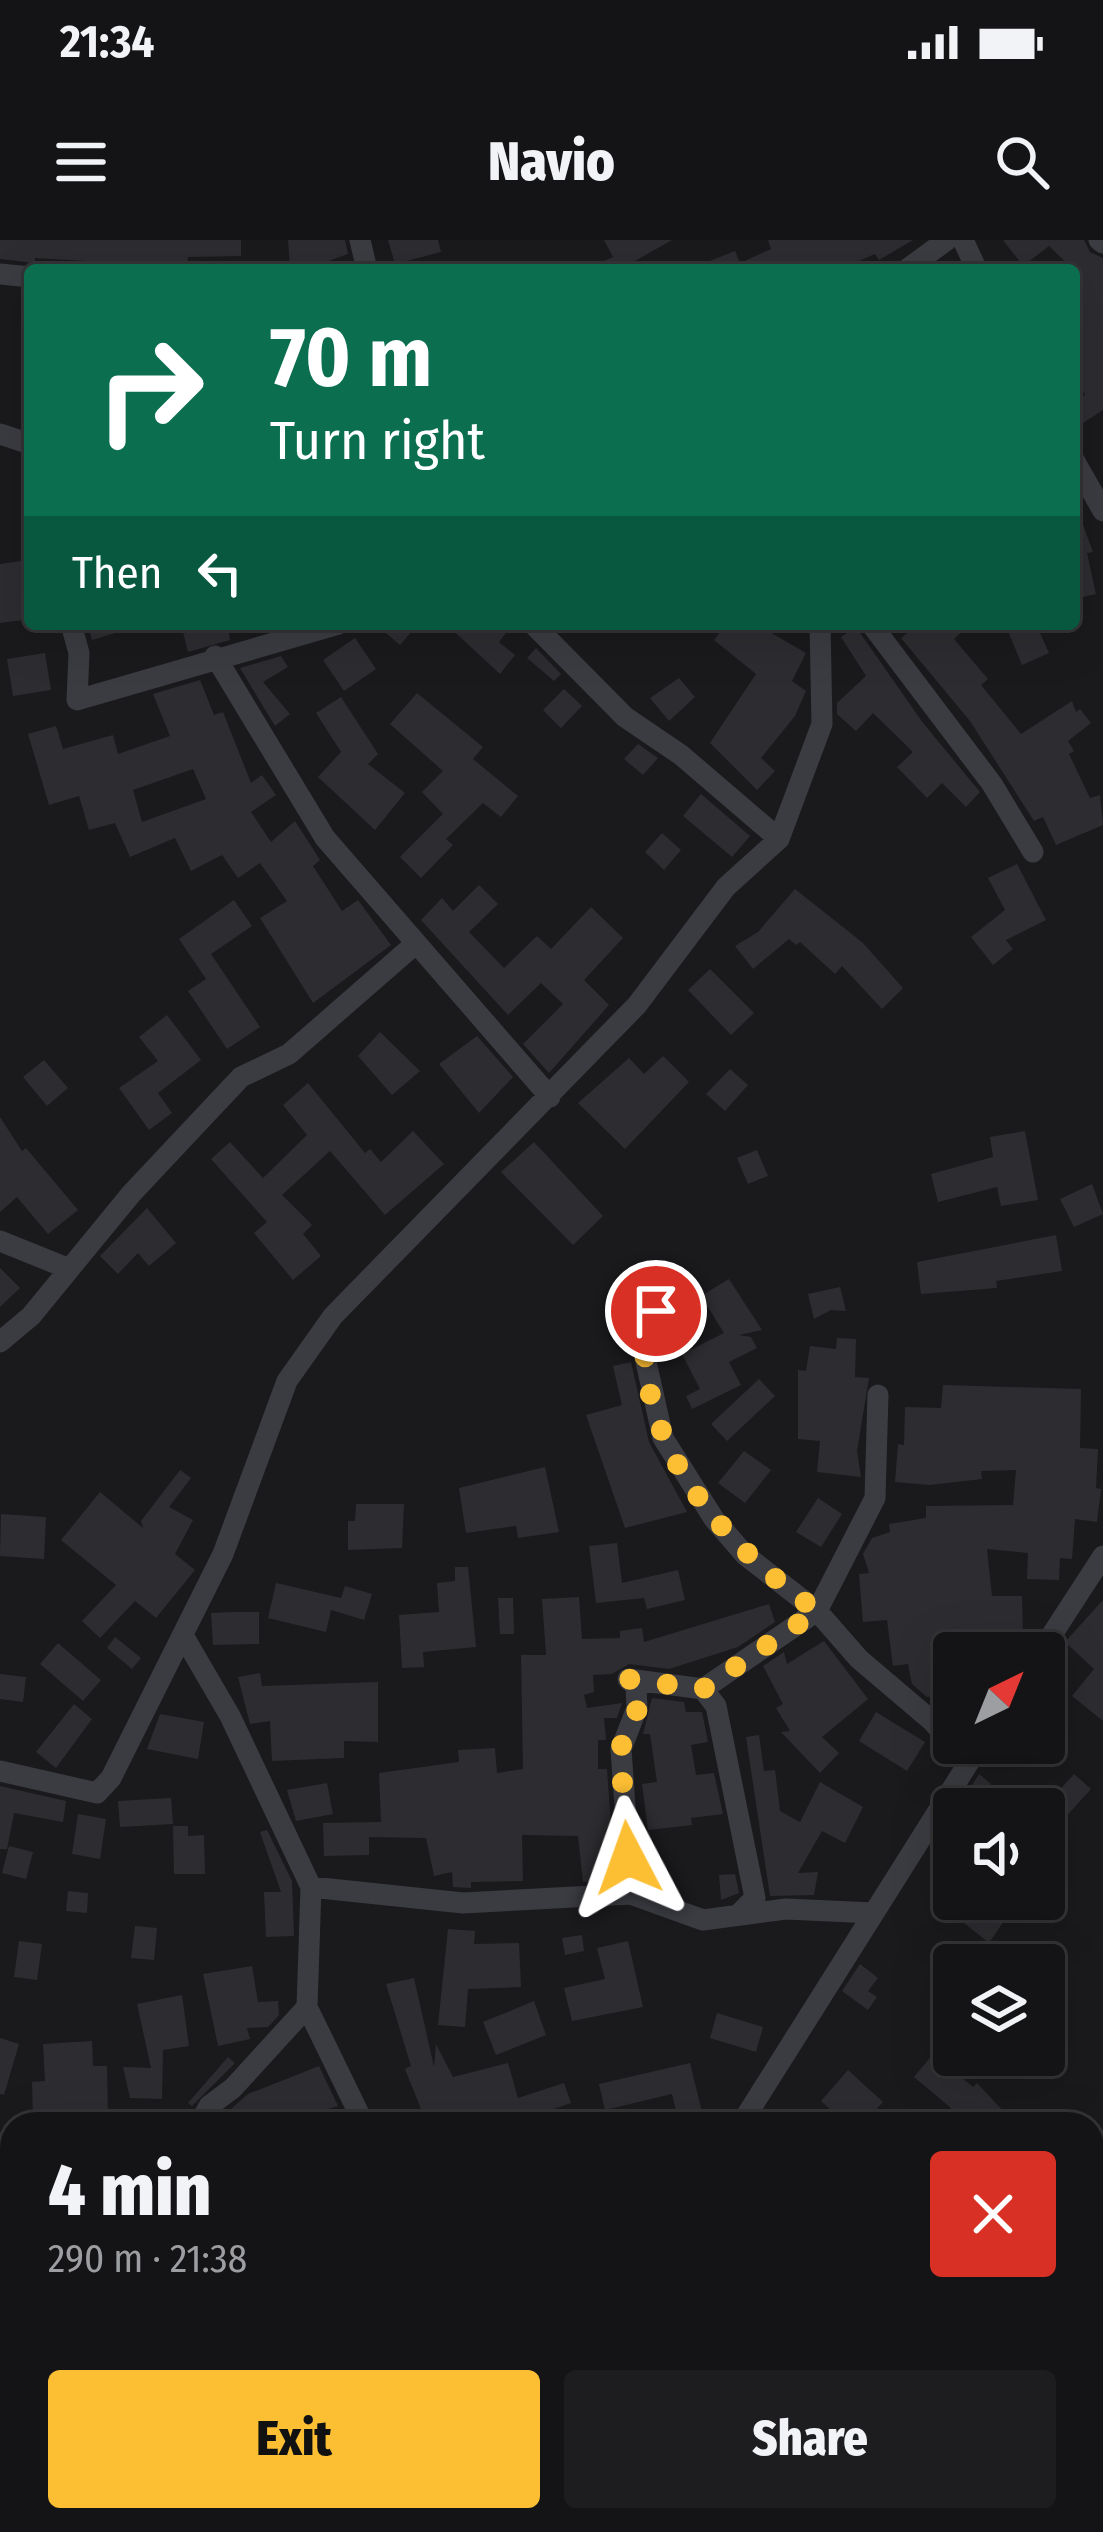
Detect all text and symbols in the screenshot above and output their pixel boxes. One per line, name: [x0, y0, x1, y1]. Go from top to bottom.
text: 21:34: [60, 15, 154, 69]
icon: menu: [48, 129, 114, 195]
icon: search: [989, 129, 1055, 195]
text: Navio: [488, 130, 615, 194]
text: 70 m: [270, 307, 432, 408]
icon: right: [72, 312, 228, 468]
text: Turn right: [270, 409, 485, 473]
icon: left: [187, 540, 253, 606]
text: Then: [72, 546, 163, 600]
pin: [605, 1260, 707, 1362]
icon: arrive: [623, 1278, 689, 1344]
north arrow: [933, 1632, 1065, 1764]
map controls: [933, 1632, 1065, 2076]
button: sound: [933, 1788, 1065, 1920]
position arrow: [565, 1795, 691, 1921]
button: layers: [933, 1944, 1065, 2076]
text: 4 min: [48, 2148, 211, 2234]
button: close: [930, 2151, 1056, 2277]
text: 290 m · 21:38: [48, 2236, 247, 2282]
button: Exit: [48, 2370, 540, 2508]
button: Share: [564, 2370, 1056, 2508]

